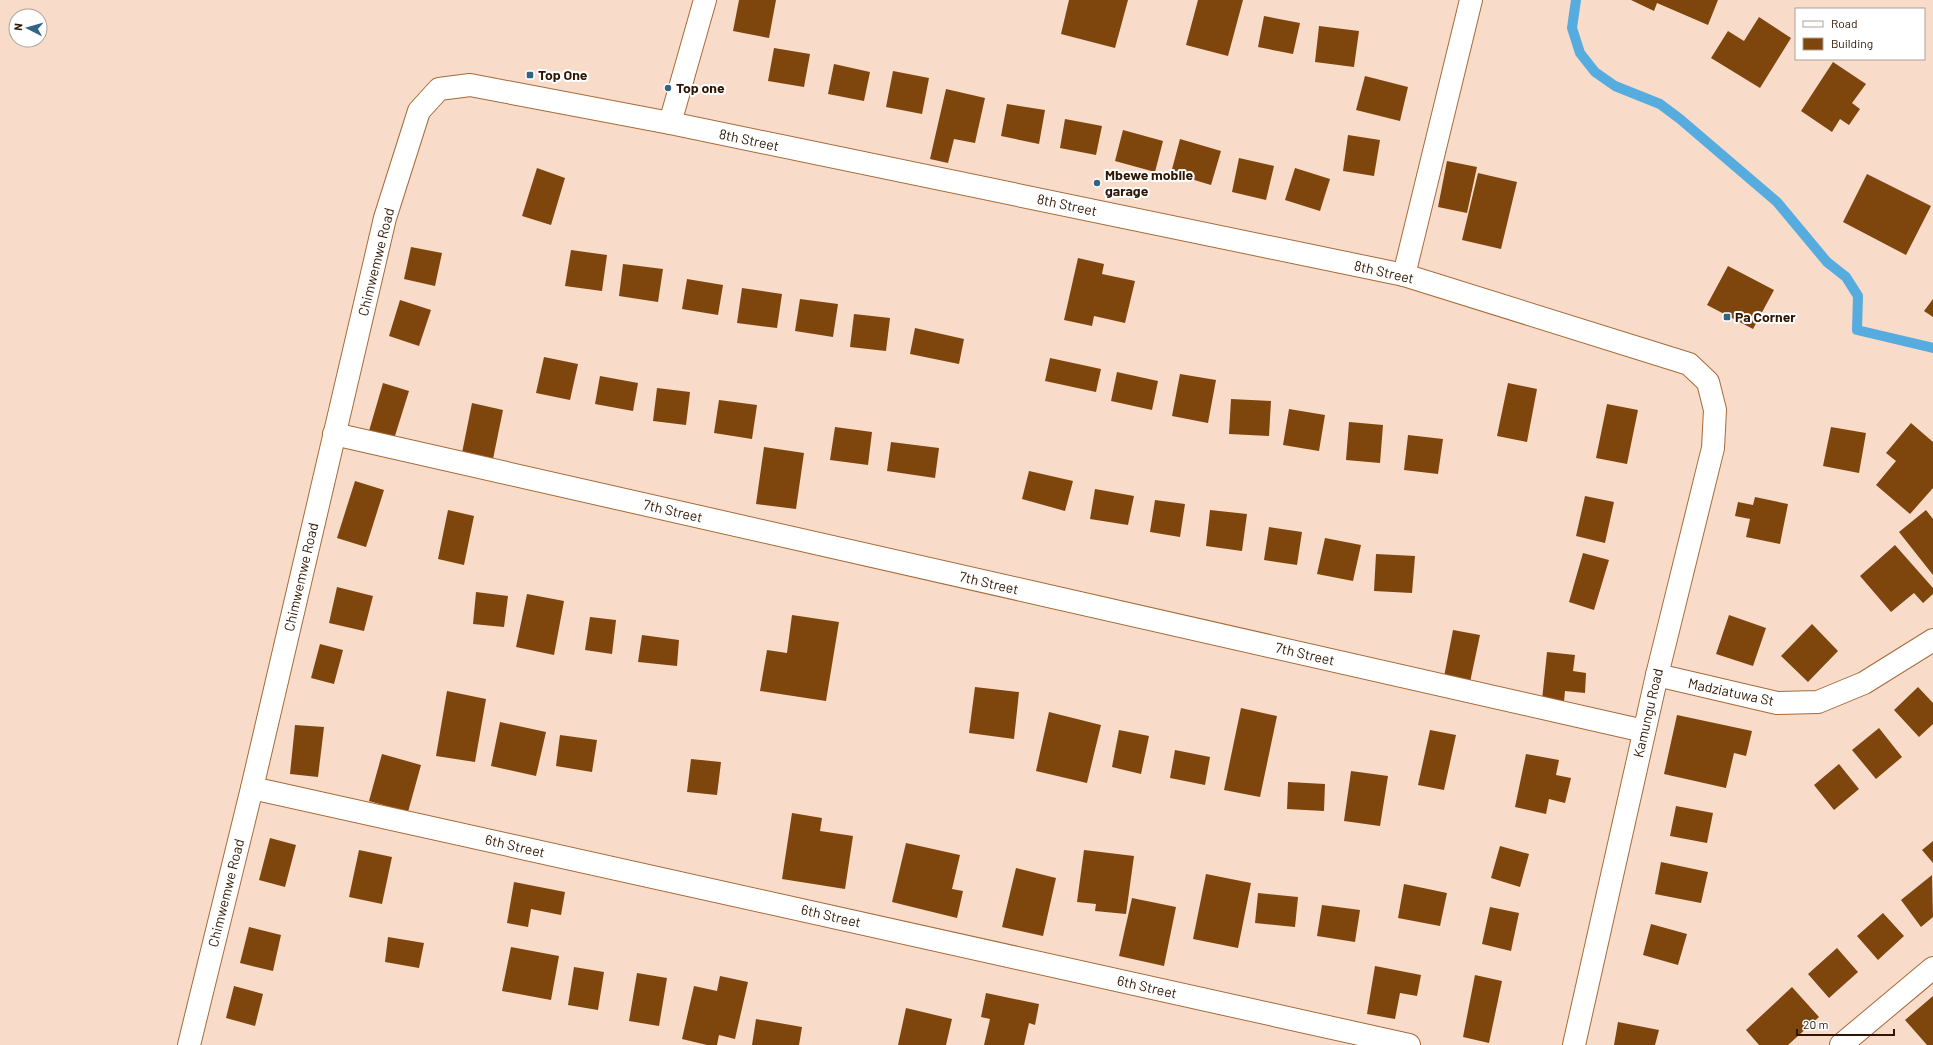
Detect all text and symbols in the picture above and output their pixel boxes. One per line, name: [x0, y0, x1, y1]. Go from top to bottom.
north arrow: [8, 8, 48, 48]
legend: [1795, 8, 1925, 60]
text: Road: [1831, 16, 1858, 30]
text: N: [11, 23, 24, 31]
text: Building: [1831, 36, 1873, 50]
place label: Top One: [538, 66, 588, 83]
marker: Top One: [525, 70, 535, 80]
place label: Top one: [676, 79, 725, 96]
marker: Top one: [663, 83, 673, 93]
street label: 8th Street: [718, 125, 781, 154]
place label: Mbewe mobile garage: [1105, 166, 1193, 199]
marker: Mbewe mobile garage: [1092, 178, 1102, 188]
street label: 8th Street: [1036, 190, 1099, 219]
street label: Chimwemwe Road: [354, 206, 397, 318]
street label: 8th Street: [1352, 256, 1416, 287]
place label: Pa Corner: [1735, 308, 1796, 325]
marker: Pa Corner: [1722, 312, 1732, 322]
street label: 7th Street: [642, 495, 704, 526]
street label: Chimwemwe Road: [280, 521, 321, 633]
street label: 7th Street: [958, 567, 1020, 598]
street label: 7th Street: [1274, 638, 1336, 669]
street label: Kamungu Road: [1629, 667, 1666, 759]
street label: Madziatuwa St: [1687, 674, 1776, 709]
street label: 6th Street: [484, 830, 547, 861]
street label: Chimwemwe Road: [204, 837, 247, 949]
street label: 6th Street: [800, 900, 863, 931]
street label: 6th Street: [1116, 971, 1179, 1002]
scale bar: [1797, 1011, 1894, 1037]
text: 20 m: [1803, 1017, 1829, 1031]

